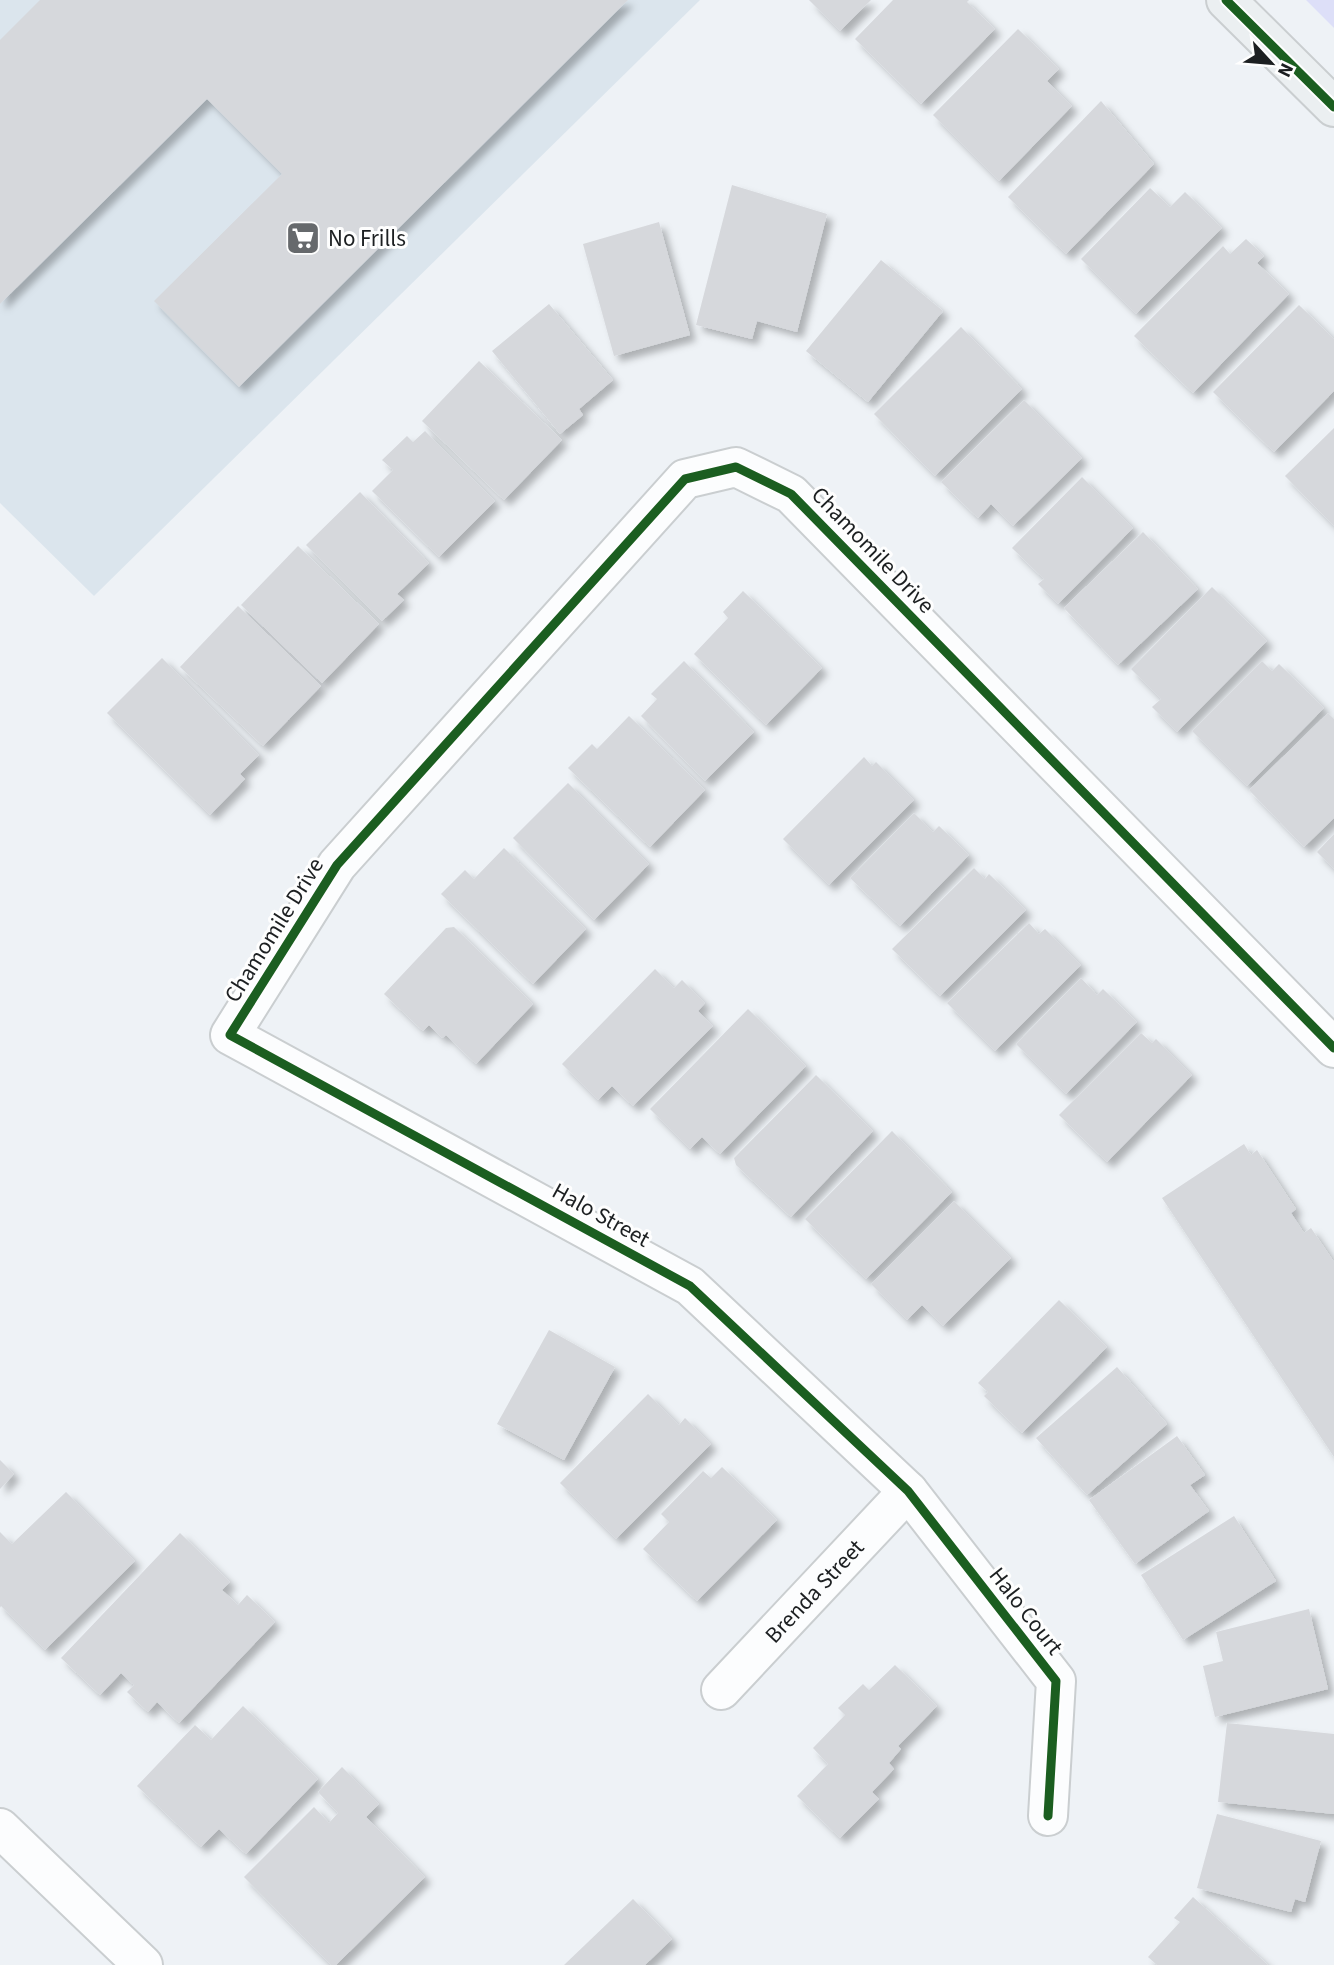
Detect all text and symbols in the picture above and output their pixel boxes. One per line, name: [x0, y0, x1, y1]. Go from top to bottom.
north arrow: [1236, 28, 1306, 98]
text: N: [1270, 58, 1300, 81]
supermarket icon: No Frills: [284, 219, 322, 257]
place label: No Frills: [328, 222, 406, 255]
street label: Chamomile Drive: [804, 479, 942, 621]
street label: Chamomile Drive: [216, 851, 332, 1009]
street label: Halo Street: [546, 1175, 656, 1256]
street label: Brenda Street: [757, 1531, 871, 1650]
street label: Halo Court: [981, 1560, 1071, 1662]

